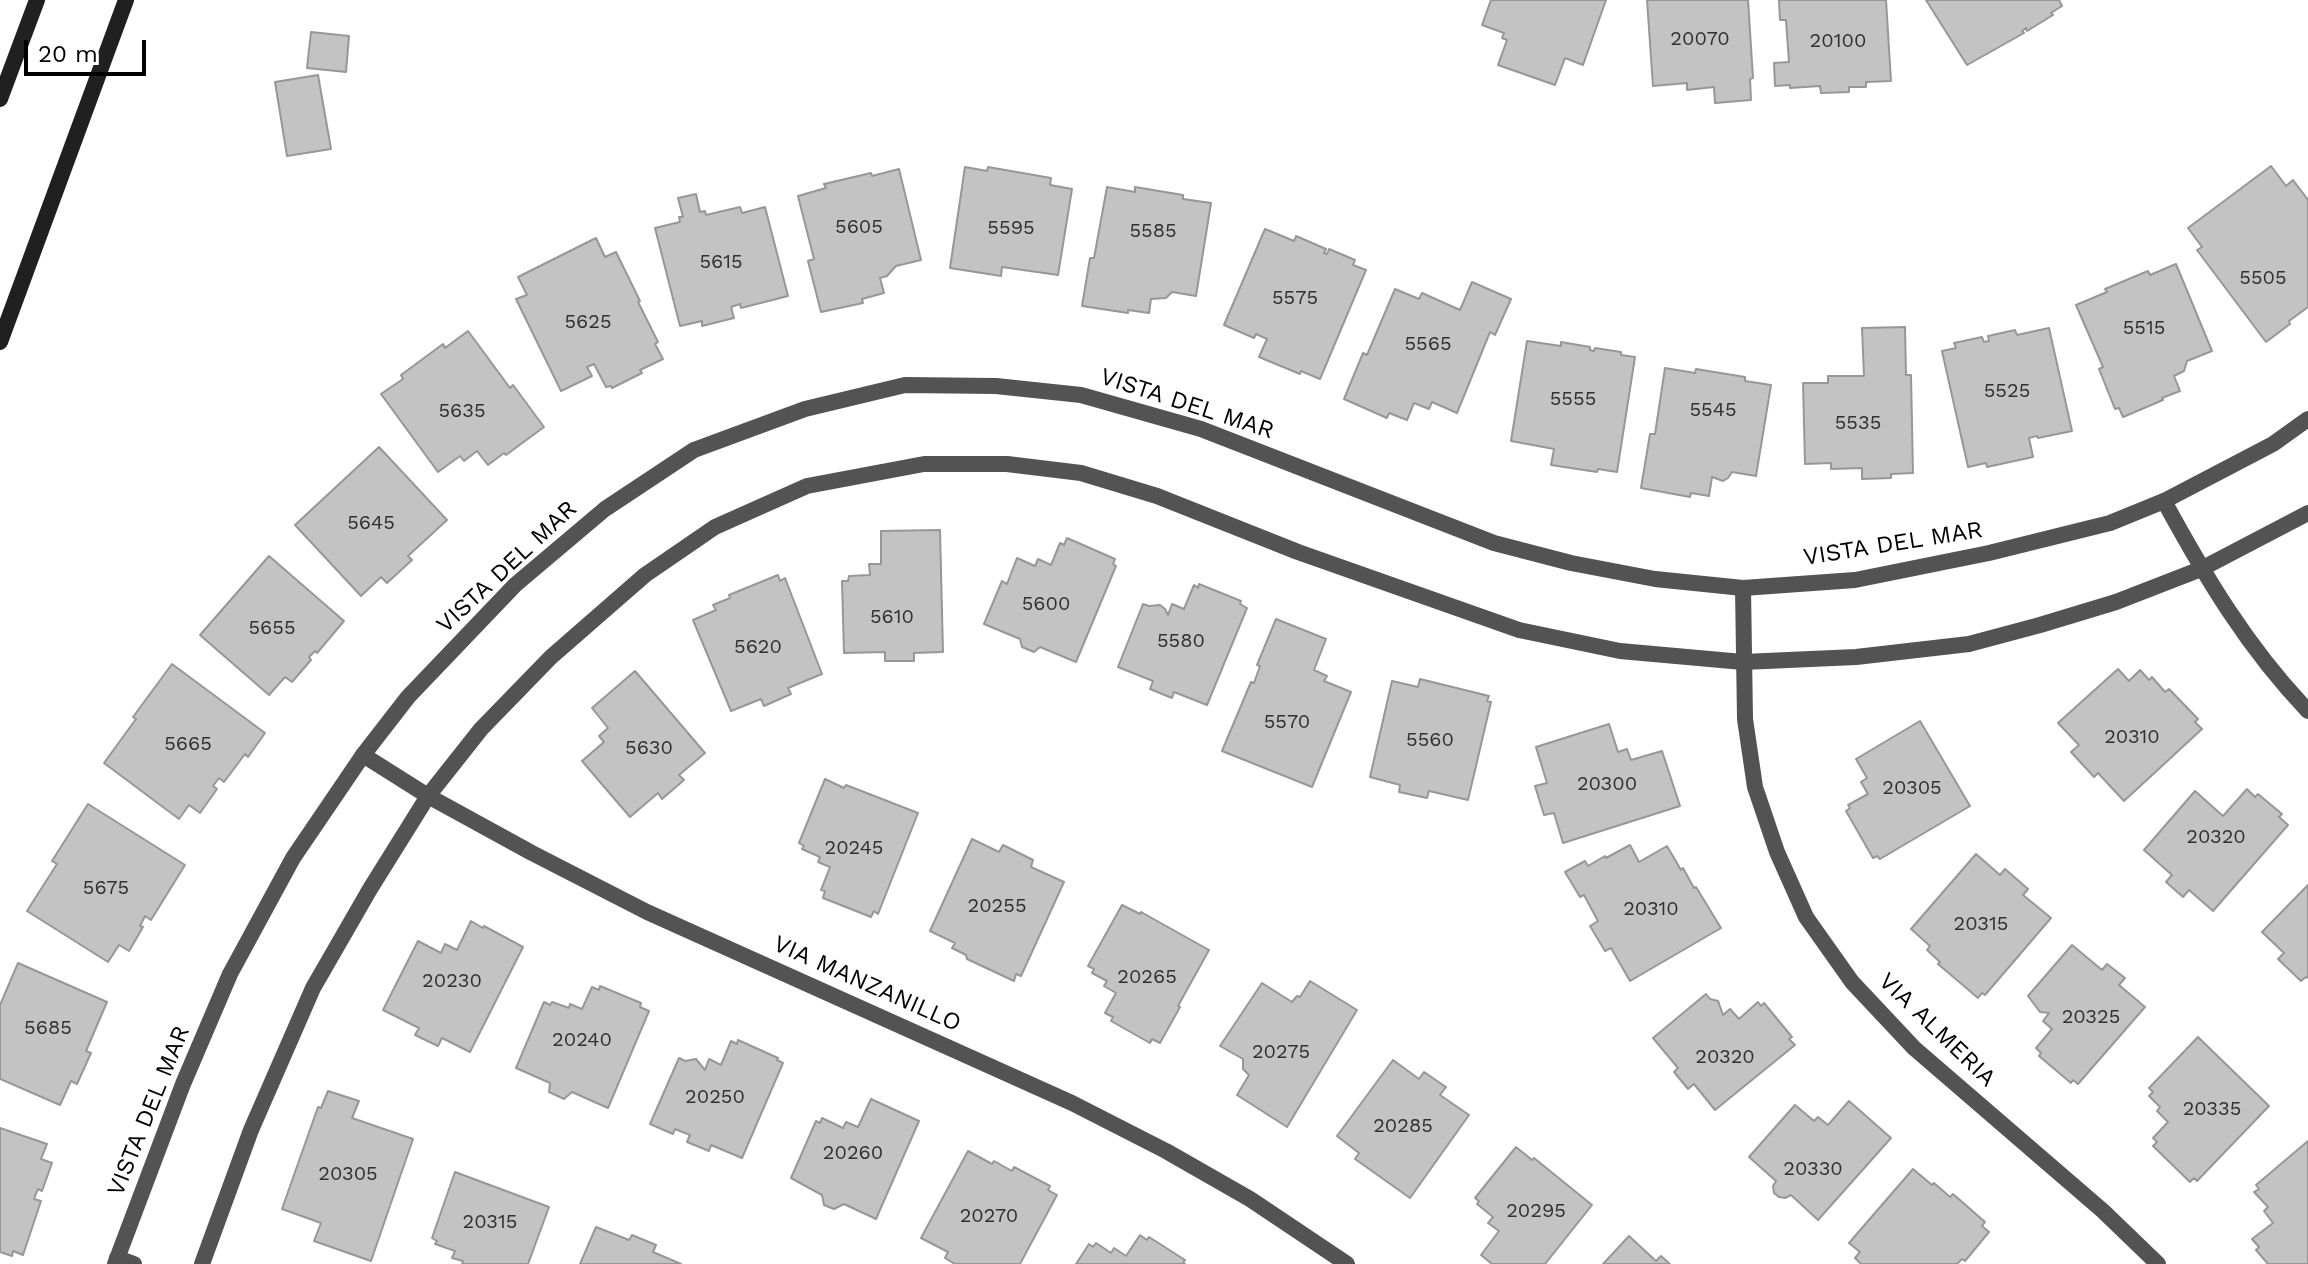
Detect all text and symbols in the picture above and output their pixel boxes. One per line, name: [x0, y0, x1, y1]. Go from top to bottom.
scale bar: [28, 24, 150, 74]
house number: 20070: [1670, 27, 1730, 51]
house number: 20100: [1810, 29, 1866, 53]
text: 20 m: [38, 40, 98, 68]
house number: 5605: [835, 215, 883, 239]
house number: 5595: [987, 216, 1035, 240]
house number: 5585: [1129, 219, 1177, 243]
house number: 5615: [699, 250, 743, 274]
house number: 5505: [2239, 266, 2287, 290]
house number: 5575: [1272, 286, 1318, 310]
house number: 5625: [564, 310, 612, 334]
house number: 5515: [2123, 316, 2165, 340]
house number: 5565: [1404, 332, 1452, 356]
street label: VISTA DEL MAR: [1096, 362, 1278, 446]
house number: 5525: [1984, 379, 2030, 403]
house number: 5555: [1550, 387, 1596, 411]
house number: 5545: [1689, 398, 1737, 422]
house number: 5635: [438, 399, 486, 423]
house number: 5535: [1835, 411, 1881, 435]
street label: VISTA DEL MAR: [431, 495, 583, 639]
house number: 5645: [347, 511, 395, 535]
street label: VISTA DEL MAR: [1801, 516, 1985, 572]
house number: 5600: [1022, 592, 1070, 616]
house number: 5610: [870, 605, 914, 629]
house number: 5655: [248, 616, 296, 640]
house number: 5580: [1157, 629, 1205, 653]
house number: 5620: [734, 635, 782, 659]
house number: 5570: [1264, 710, 1310, 734]
house number: 20310: [2104, 725, 2160, 749]
house number: 5560: [1406, 728, 1454, 752]
house number: 5665: [164, 732, 212, 756]
house number: 5630: [625, 736, 673, 760]
house number: 20300: [1577, 772, 1637, 796]
house number: 20305: [1882, 776, 1942, 800]
house number: 20320: [2186, 825, 2246, 849]
house number: 20245: [824, 836, 884, 860]
house number: 5675: [83, 876, 129, 900]
house number: 20255: [967, 894, 1027, 918]
house number: 20310: [1623, 897, 1679, 921]
house number: 20315: [1954, 912, 2008, 936]
street label: VIA MANZANILLO: [769, 930, 965, 1038]
house number: 20265: [1117, 965, 1177, 989]
street label: VIA ALMERIA: [1872, 967, 2002, 1093]
house number: 20230: [422, 969, 482, 993]
house number: 20325: [2062, 1005, 2120, 1029]
house number: 5685: [24, 1016, 72, 1040]
street label: VISTA DEL MAR: [102, 1022, 196, 1200]
house number: 20240: [552, 1028, 612, 1052]
house number: 20275: [1252, 1040, 1310, 1064]
house number: 20320: [1695, 1045, 1755, 1069]
house number: 20250: [685, 1085, 745, 1109]
house number: 20335: [2183, 1097, 2241, 1121]
house number: 20285: [1373, 1114, 1433, 1138]
house number: 20260: [823, 1141, 883, 1165]
house number: 20330: [1783, 1157, 1843, 1181]
house number: 20305: [318, 1162, 378, 1186]
house number: 20295: [1506, 1199, 1566, 1223]
house number: 20270: [960, 1204, 1018, 1228]
house number: 20315: [463, 1210, 517, 1234]

